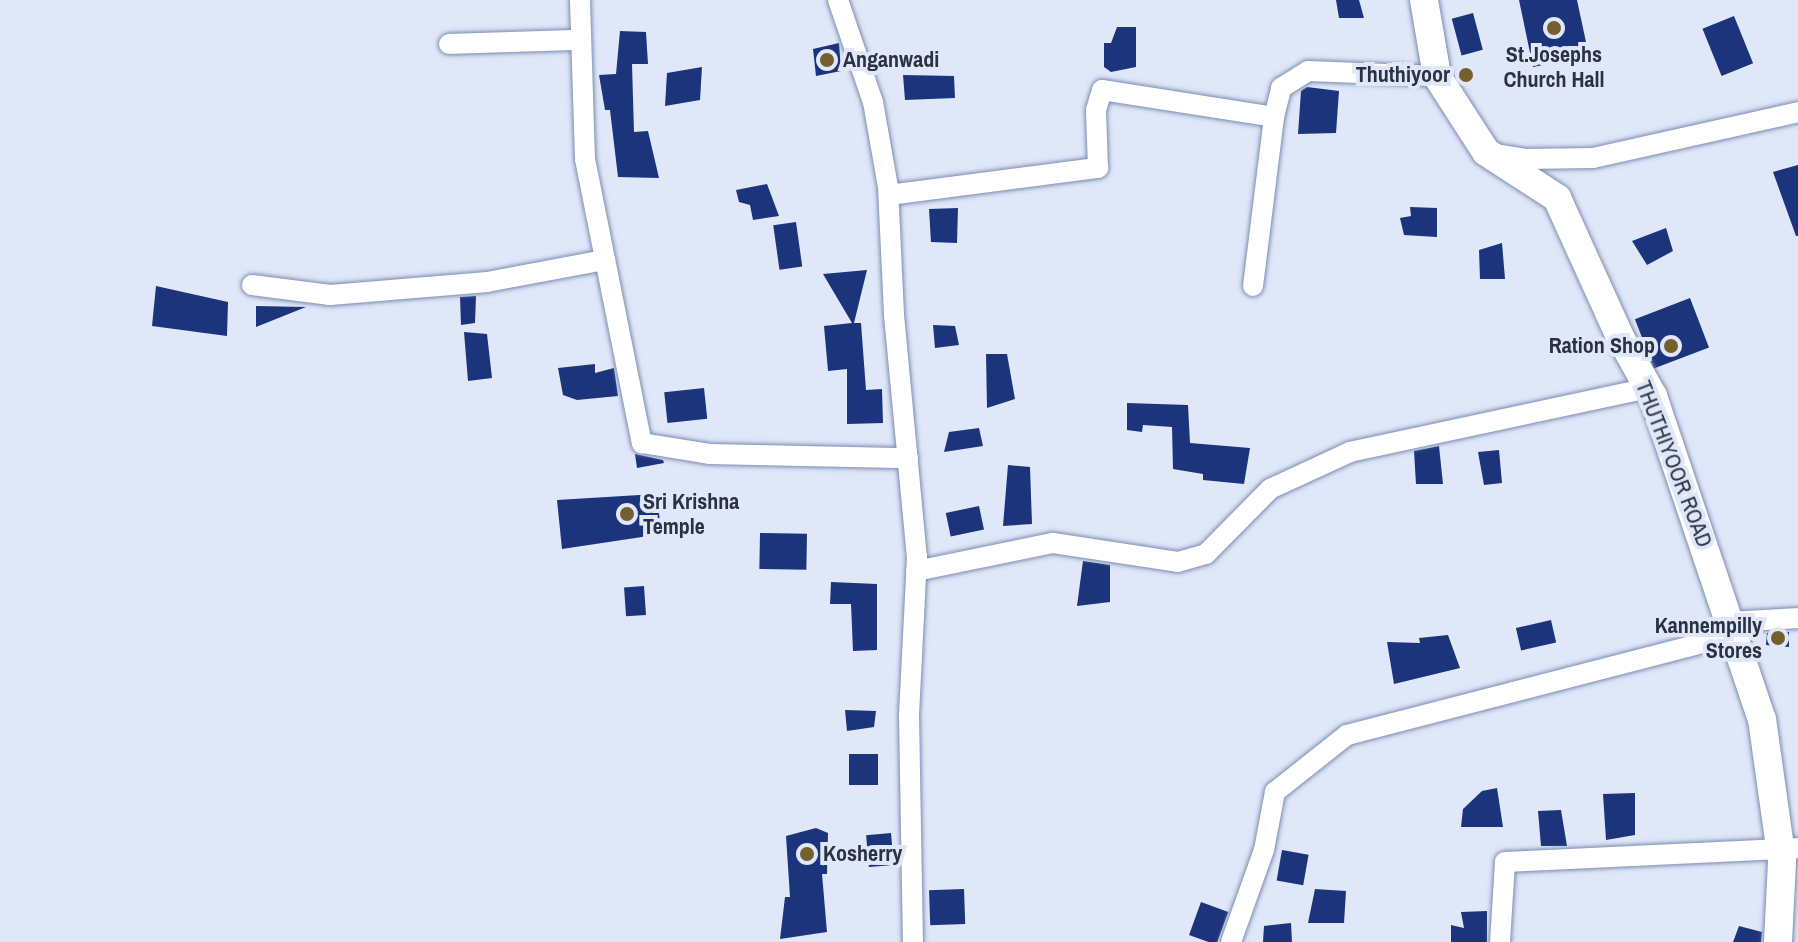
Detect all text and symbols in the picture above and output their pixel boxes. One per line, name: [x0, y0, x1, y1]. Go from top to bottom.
marker: St.Josephs Church Hall: [1545, 19, 1563, 37]
place label: St.Josephs Church Hall: [1503, 41, 1605, 92]
place label: Anganwadi: [843, 47, 939, 73]
marker: Anganwadi: [818, 51, 836, 69]
place label: Thuthiyoor: [1356, 62, 1450, 88]
marker: Thuthiyoor: [1457, 66, 1475, 84]
place label: Ration Shop: [1549, 333, 1655, 359]
marker: Ration Shop: [1662, 337, 1680, 355]
street label: THUTHIYOOR ROAD: [1630, 377, 1718, 551]
place label: Sri Krishna Temple: [643, 488, 739, 540]
marker: Sri Krishna Temple: [618, 505, 636, 523]
place label: Kannempilly Stores: [1655, 612, 1762, 664]
marker: Kannempilly Stores: [1769, 629, 1787, 647]
place label: Kosherry: [823, 841, 902, 867]
marker: Kosherry: [798, 845, 816, 863]

